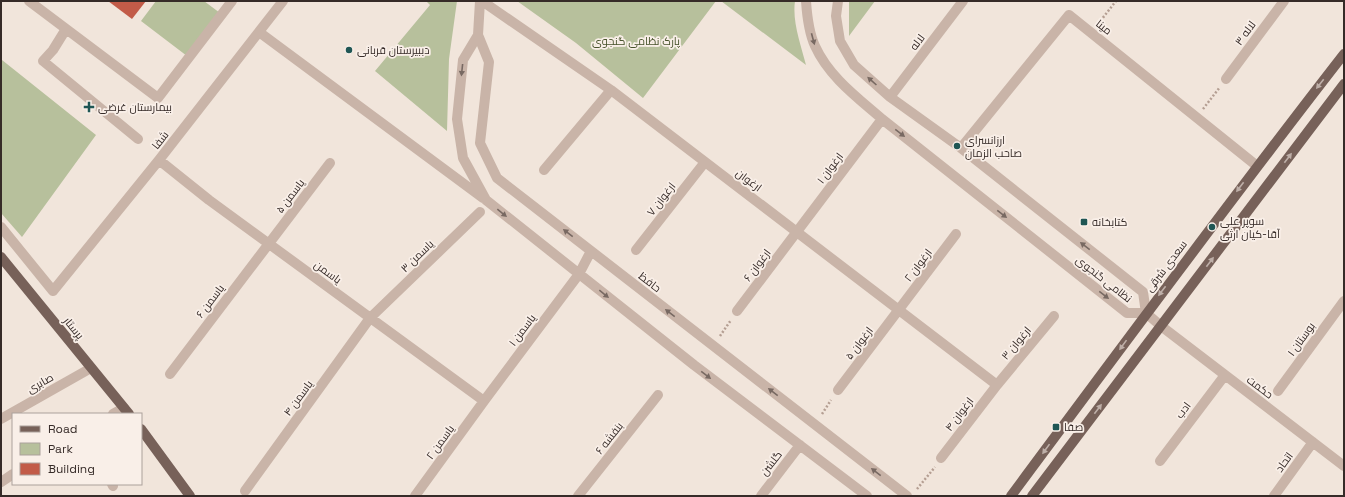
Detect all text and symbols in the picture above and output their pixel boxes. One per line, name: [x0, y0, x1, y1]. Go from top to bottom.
street label: مینا: [1093, 16, 1115, 38]
street label: لاله ۳: [1231, 18, 1259, 48]
street label: لاله: [906, 31, 928, 53]
one-way arrow: [810, 33, 816, 45]
park label: پارک نظامی گنجوی: [592, 34, 680, 48]
place label: دببیرستان قربانی: [357, 43, 430, 57]
marker: دببیرستان قربانی: [344, 45, 354, 55]
one-way arrow: [459, 64, 465, 76]
one-way arrow: [867, 76, 877, 85]
one-way arrow: [1316, 79, 1324, 90]
place label: بیمارستان غرضی: [98, 100, 172, 114]
marker: بیمارستان غرضی: [83, 101, 95, 113]
street label: شفا: [149, 128, 171, 152]
one-way arrow: [895, 129, 906, 137]
place label: ارزانسرای صاحب الزمان: [965, 133, 1022, 160]
marker: ارزانسرای صاحب الزمان: [952, 141, 962, 151]
street label: ارغوان ۱: [814, 150, 846, 186]
one-way arrow: [1284, 153, 1292, 163]
street label: ارغوان: [733, 166, 765, 194]
street label: یاسمن ۵: [273, 176, 307, 216]
street label: ارغوان ۷: [644, 179, 678, 219]
one-way arrow: [1236, 182, 1245, 193]
one-way arrow: [497, 209, 508, 217]
one-way arrow: [997, 210, 1008, 218]
place label: سوپر علی آقا-کیان ارثی: [1220, 214, 1280, 241]
place label: کتابخانه: [1092, 215, 1128, 229]
marker: کتابخانه: [1079, 217, 1089, 227]
marker: سوپر علی آقا-کیان ارثی: [1207, 222, 1217, 232]
one-way arrow: [562, 229, 573, 238]
street label: یاسمن ۳: [398, 237, 437, 275]
street label: سعدی شرقی: [1142, 237, 1190, 295]
one-way arrow: [1080, 242, 1091, 251]
street label: ارغوان ۶: [740, 246, 774, 284]
street label: ارغوان ۲: [901, 246, 935, 284]
street label: نظامی گنجوی: [1073, 253, 1135, 305]
one-way arrow: [1205, 256, 1214, 267]
street label: یاسمن: [312, 257, 344, 287]
street label: حافظ: [636, 269, 664, 295]
street label: یاسمن ۶: [193, 281, 227, 321]
one-way arrow: [1159, 286, 1167, 296]
one-way arrow: [599, 290, 610, 298]
one-way arrow: [1098, 290, 1109, 299]
one-way arrow: [665, 309, 676, 317]
street label: یاسمن ۱: [505, 311, 539, 349]
street label: پرستار: [60, 313, 87, 342]
street label: بوستان ۱: [1284, 319, 1318, 359]
street label: ارغوان ۳: [998, 323, 1034, 363]
street label: ارغوان ۵: [842, 324, 876, 362]
one-way arrow: [1119, 339, 1127, 350]
street label: صابری: [24, 370, 56, 396]
one-way arrow: [701, 370, 712, 379]
street label: حکمت: [1244, 372, 1276, 402]
street label: یاسمن ۴: [280, 377, 316, 419]
one-way arrow: [768, 388, 779, 397]
street label: ارغوان ۴: [942, 394, 976, 434]
street label: ادب: [1172, 399, 1194, 421]
one-way arrow: [1094, 404, 1102, 415]
legend: [12, 413, 142, 485]
street label: بنفشه ۶: [592, 419, 626, 457]
place label: صفا: [1064, 420, 1083, 434]
text: Road: [48, 421, 77, 437]
street label: یاسمن ۲: [423, 422, 457, 462]
marker: صفا: [1051, 422, 1061, 432]
text: Park: [48, 441, 73, 457]
one-way arrow: [1042, 444, 1050, 455]
street label: گلشن: [757, 448, 785, 478]
street label: اتحاد: [1272, 449, 1296, 475]
text: Building: [48, 461, 95, 477]
one-way arrow: [871, 468, 881, 476]

